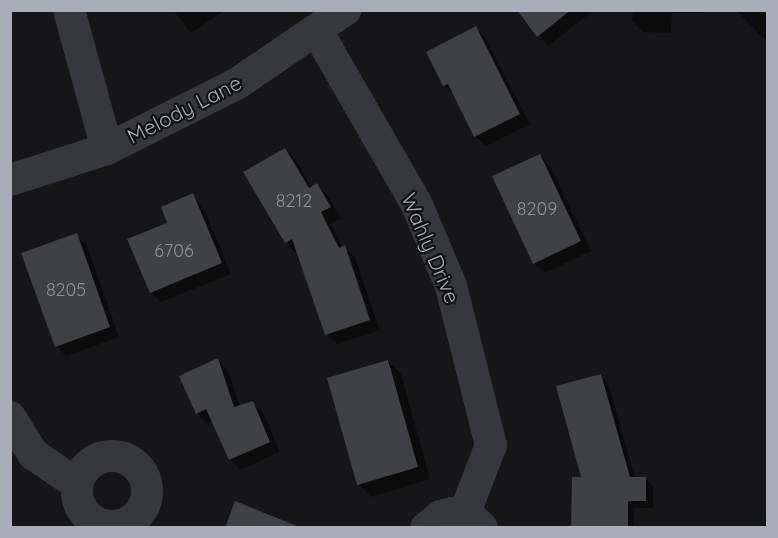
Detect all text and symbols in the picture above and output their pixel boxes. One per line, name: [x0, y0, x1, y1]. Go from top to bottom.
street label: Melody Lane: [123, 69, 245, 149]
street label: Wahly Drive: [396, 189, 466, 307]
house number: 8212: [276, 190, 312, 212]
house number: 8209: [517, 198, 557, 220]
house number: 6706: [154, 240, 194, 262]
house number: 8205: [46, 279, 86, 301]

